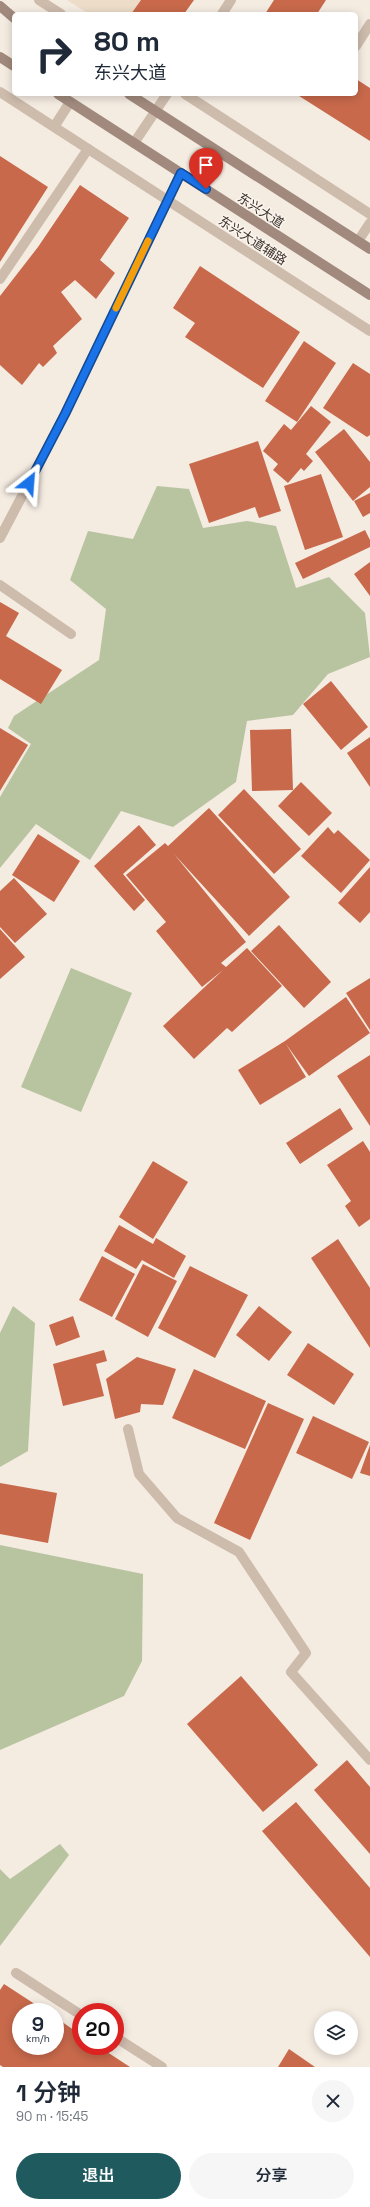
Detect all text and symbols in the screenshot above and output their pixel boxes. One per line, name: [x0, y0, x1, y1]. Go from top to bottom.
text: 80 m: [94, 23, 160, 59]
icon: right: [28, 28, 80, 80]
text: 东兴大道: [94, 61, 166, 84]
pin: [189, 148, 223, 189]
icon: arrive: [195, 154, 217, 176]
street label: 东兴大道: [234, 189, 287, 232]
street label: 东兴大道辅路: [215, 212, 290, 269]
position arrow: [8, 462, 50, 504]
speed limit sign: 20: [72, 2003, 124, 2055]
text: 9: [32, 2011, 44, 2037]
map controls: [314, 2011, 358, 2055]
button: layers: [314, 2011, 358, 2055]
text: km/h: [26, 2032, 50, 2045]
text: 1 分钟: [16, 2077, 81, 2108]
button: close: [312, 2080, 354, 2122]
text: 90 m · 15:45: [16, 2108, 88, 2125]
button: 退出: [16, 2153, 181, 2199]
button: 分享: [189, 2153, 354, 2199]

